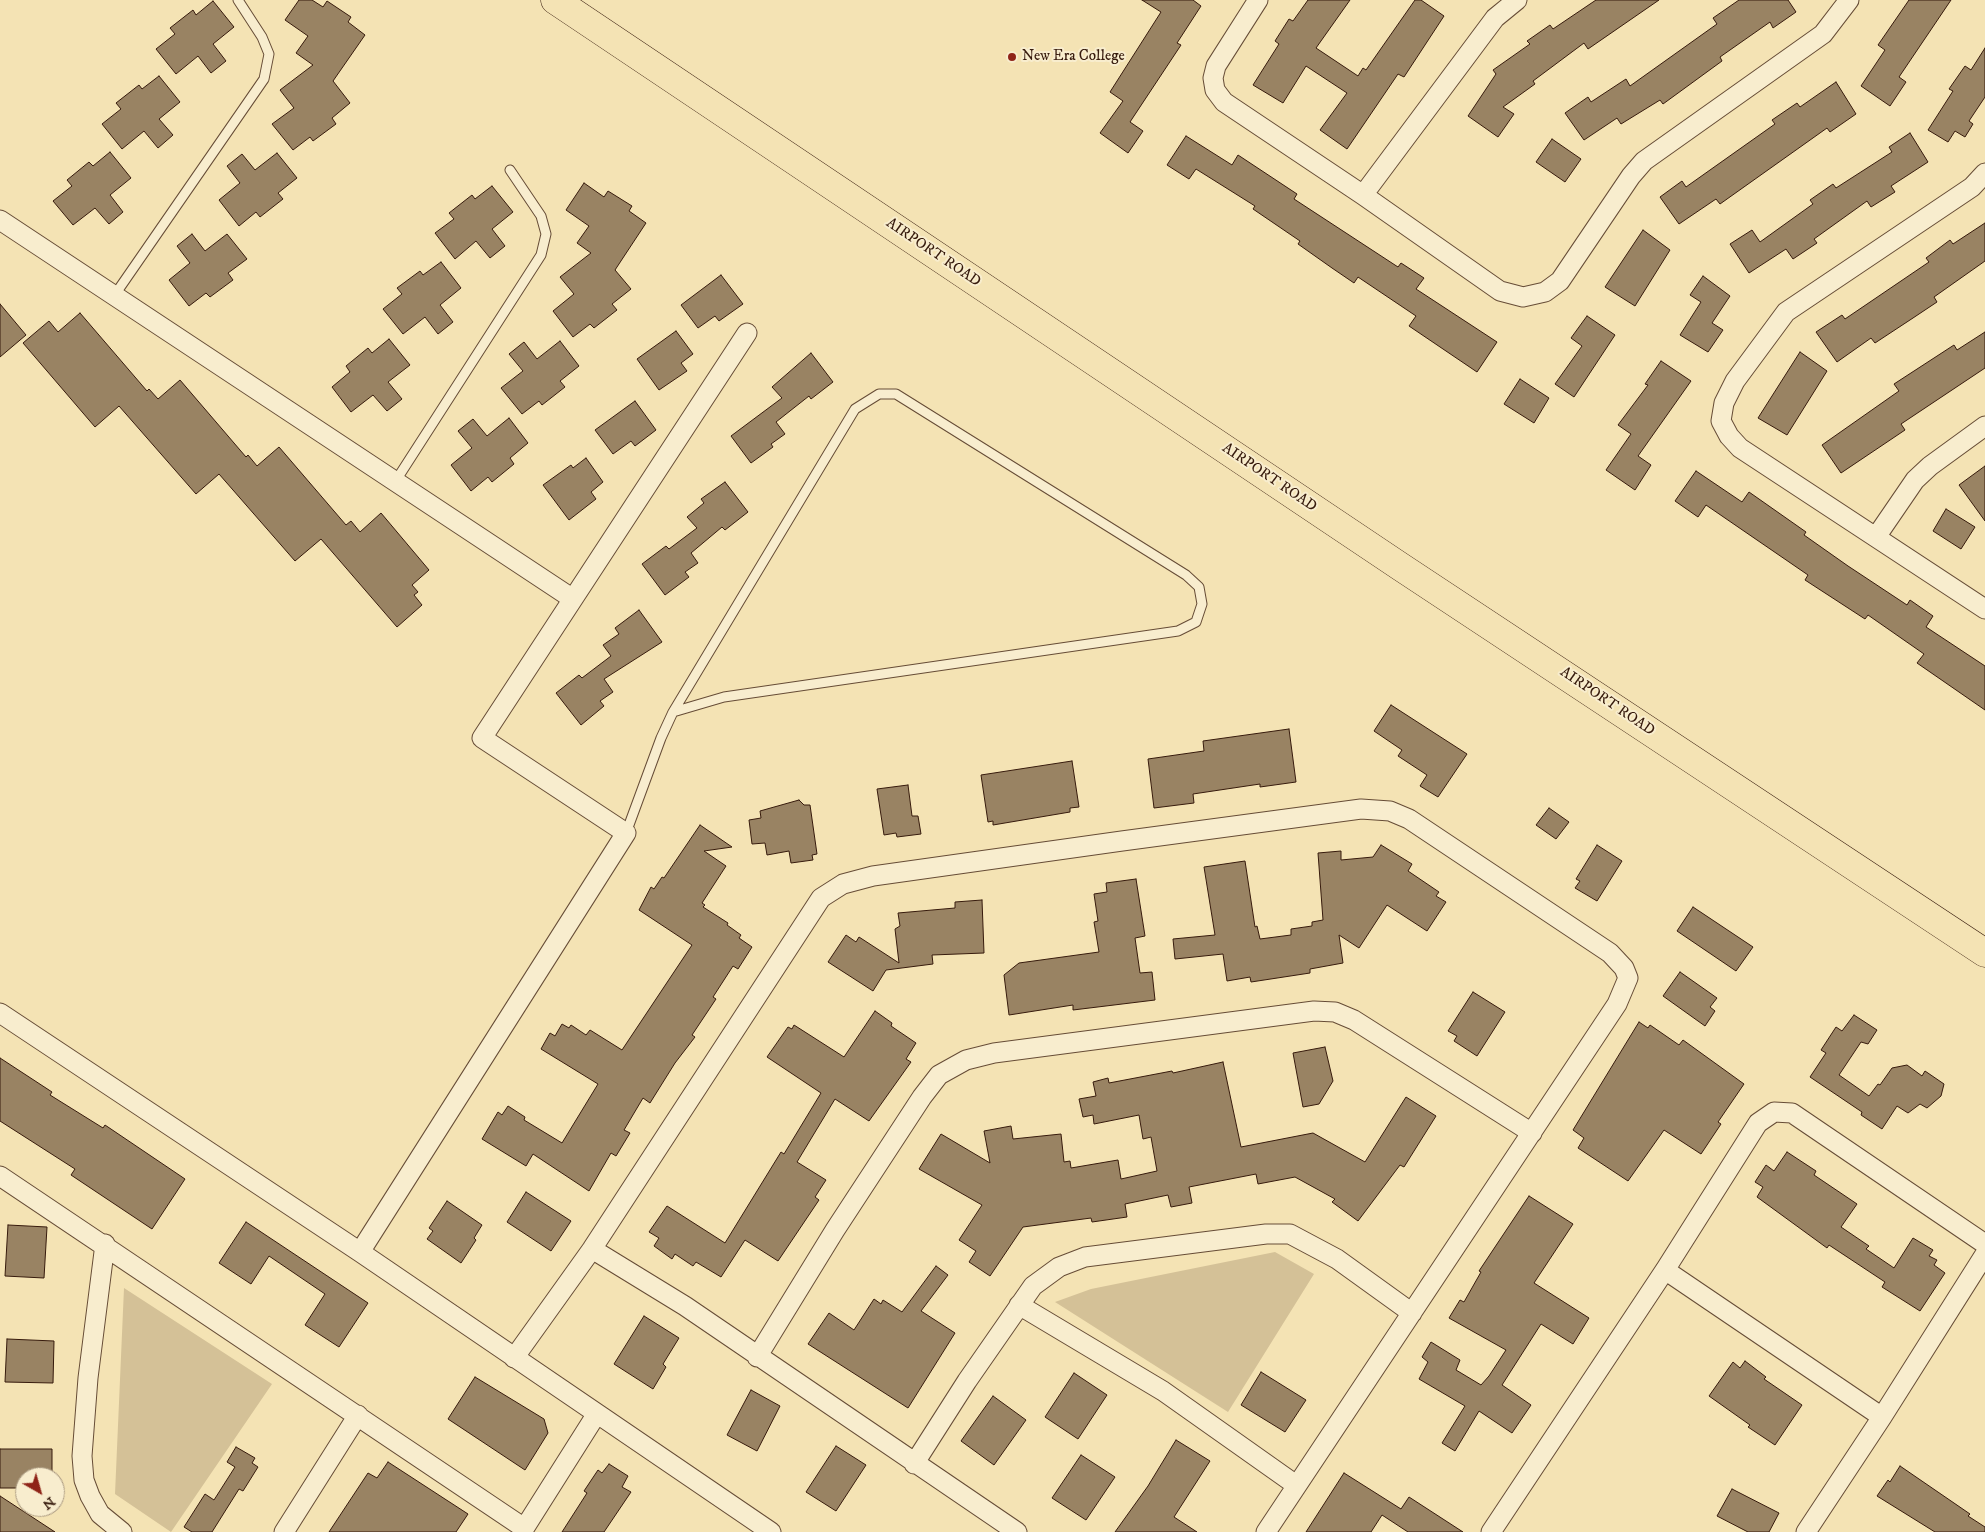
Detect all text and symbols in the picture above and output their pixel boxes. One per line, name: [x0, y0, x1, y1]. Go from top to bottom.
place label: New Era College: [1022, 48, 1125, 66]
marker: New Era College: [1006, 51, 1018, 63]
street label: AIRPORT ROAD: [882, 215, 984, 291]
street label: AIRPORT ROAD: [1218, 440, 1320, 516]
street label: AIRPORT ROAD: [1556, 664, 1658, 740]
north arrow: [15, 1467, 65, 1517]
text: N: [39, 1492, 59, 1514]

